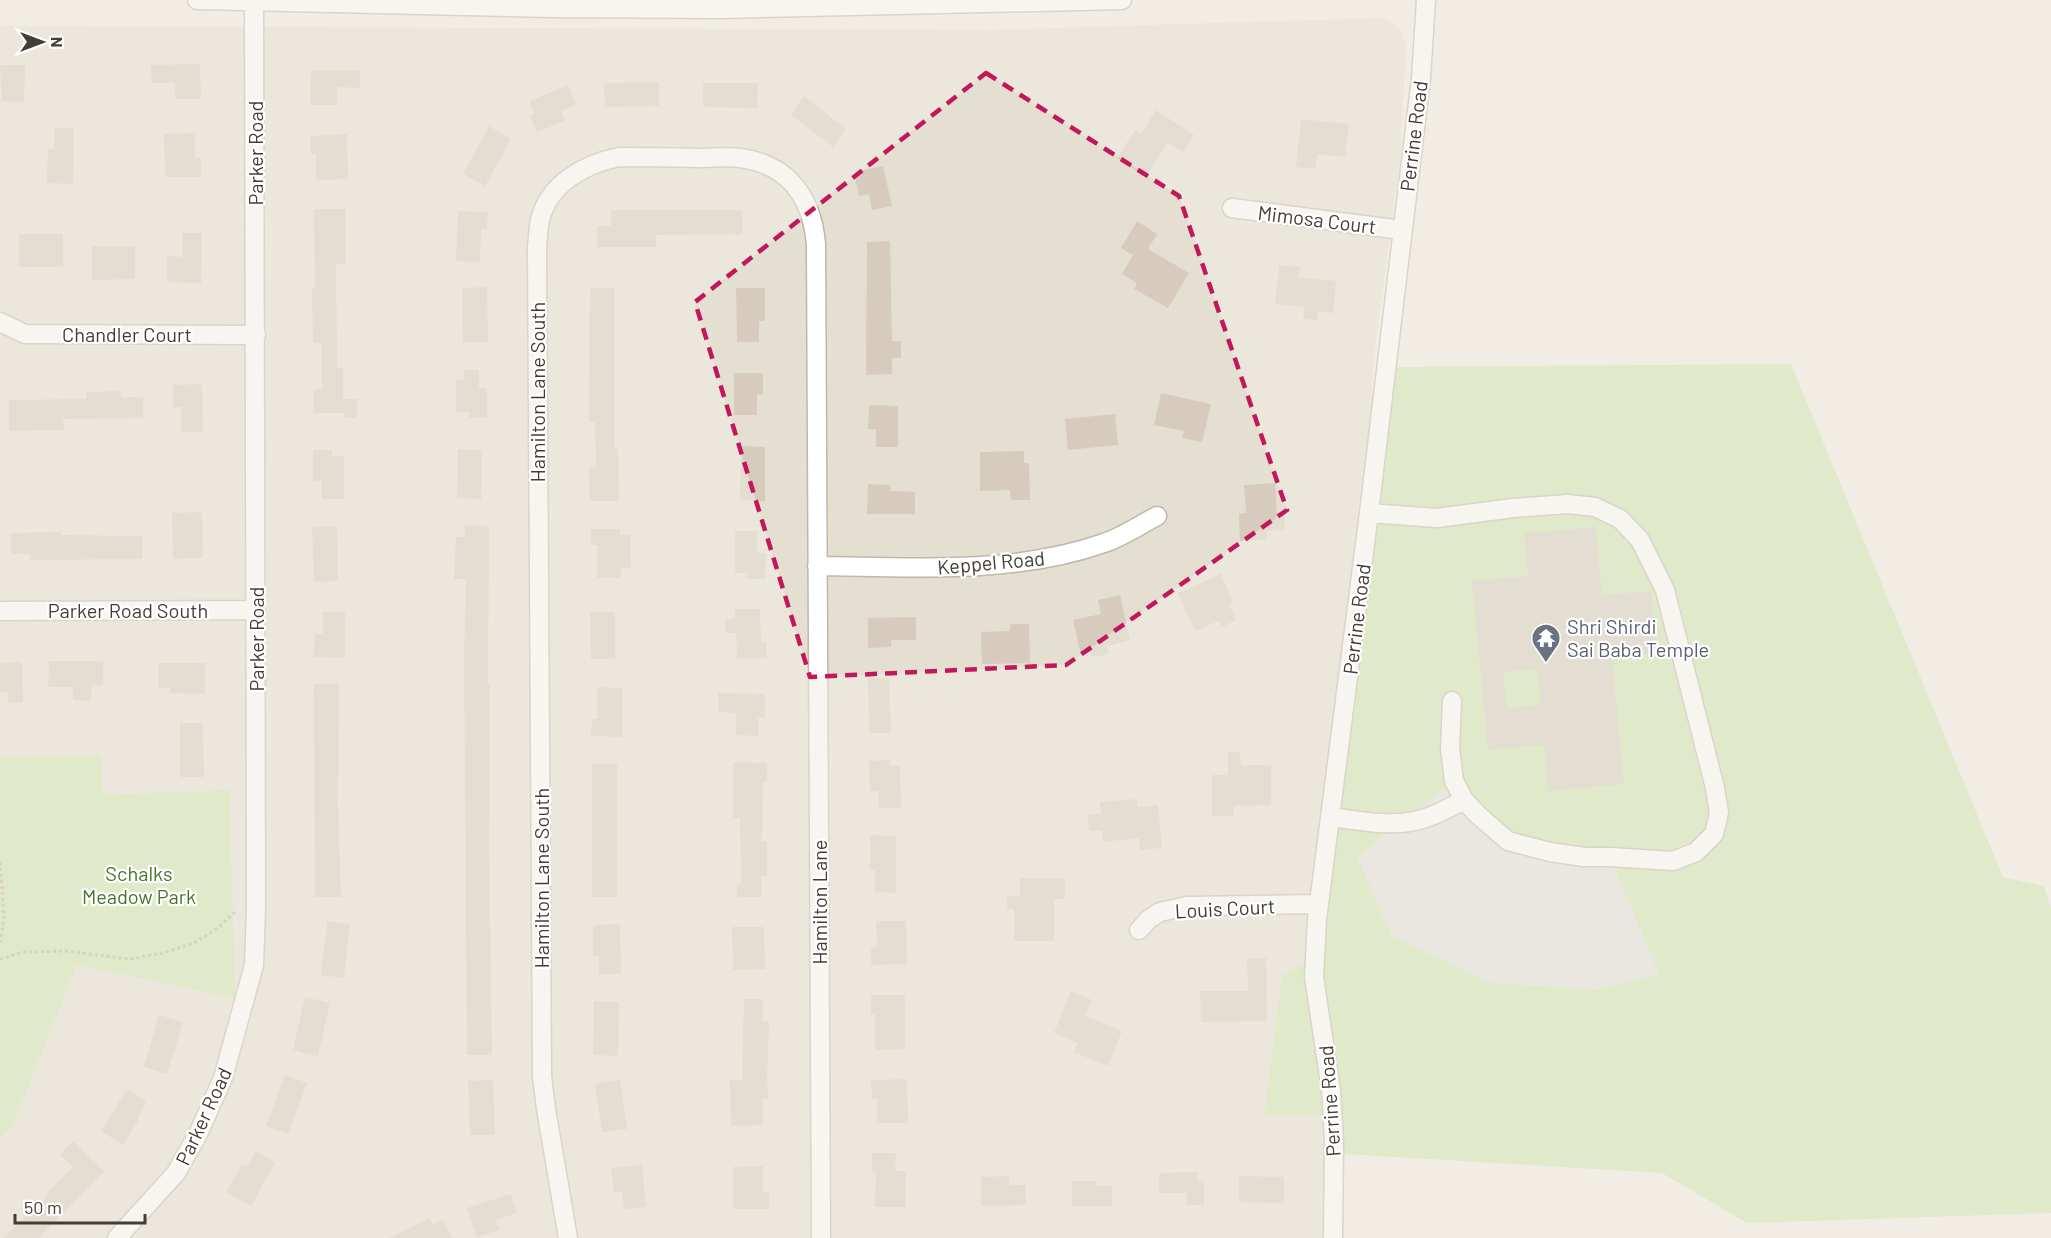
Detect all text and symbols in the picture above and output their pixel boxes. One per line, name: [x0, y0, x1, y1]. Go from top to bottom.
north arrow: [12, 12, 72, 72]
text: N: [48, 37, 67, 47]
street label: Perrine Road: [1394, 79, 1432, 193]
street label: Parker Road: [243, 100, 267, 206]
street label: Mimosa Court: [1256, 200, 1378, 238]
street label: Hamilton Lane South: [525, 302, 549, 482]
street label: Chandler Court: [62, 322, 192, 346]
street label: Keppel Road: [936, 545, 1046, 579]
street label: Perrine Road: [1337, 562, 1375, 676]
street label: Parker Road: [244, 586, 268, 692]
street label: Parker Road South: [48, 598, 208, 622]
place label: Shri Shirdi Sai Baba Temple: [1567, 614, 1709, 661]
temple icon: Shri Shirdi Sai Baba Temple: [1530, 622, 1562, 664]
street label: Hamilton Lane South: [529, 788, 553, 968]
street label: Hamilton Lane: [807, 839, 831, 965]
park label: Schalks Meadow Park: [82, 861, 196, 908]
street label: Louis Court: [1174, 893, 1276, 923]
street label: Perrine Road: [1313, 1045, 1345, 1157]
street label: Parker Road: [170, 1063, 236, 1169]
scale bar: [15, 1187, 146, 1225]
text: 50 m: [24, 1196, 62, 1218]

